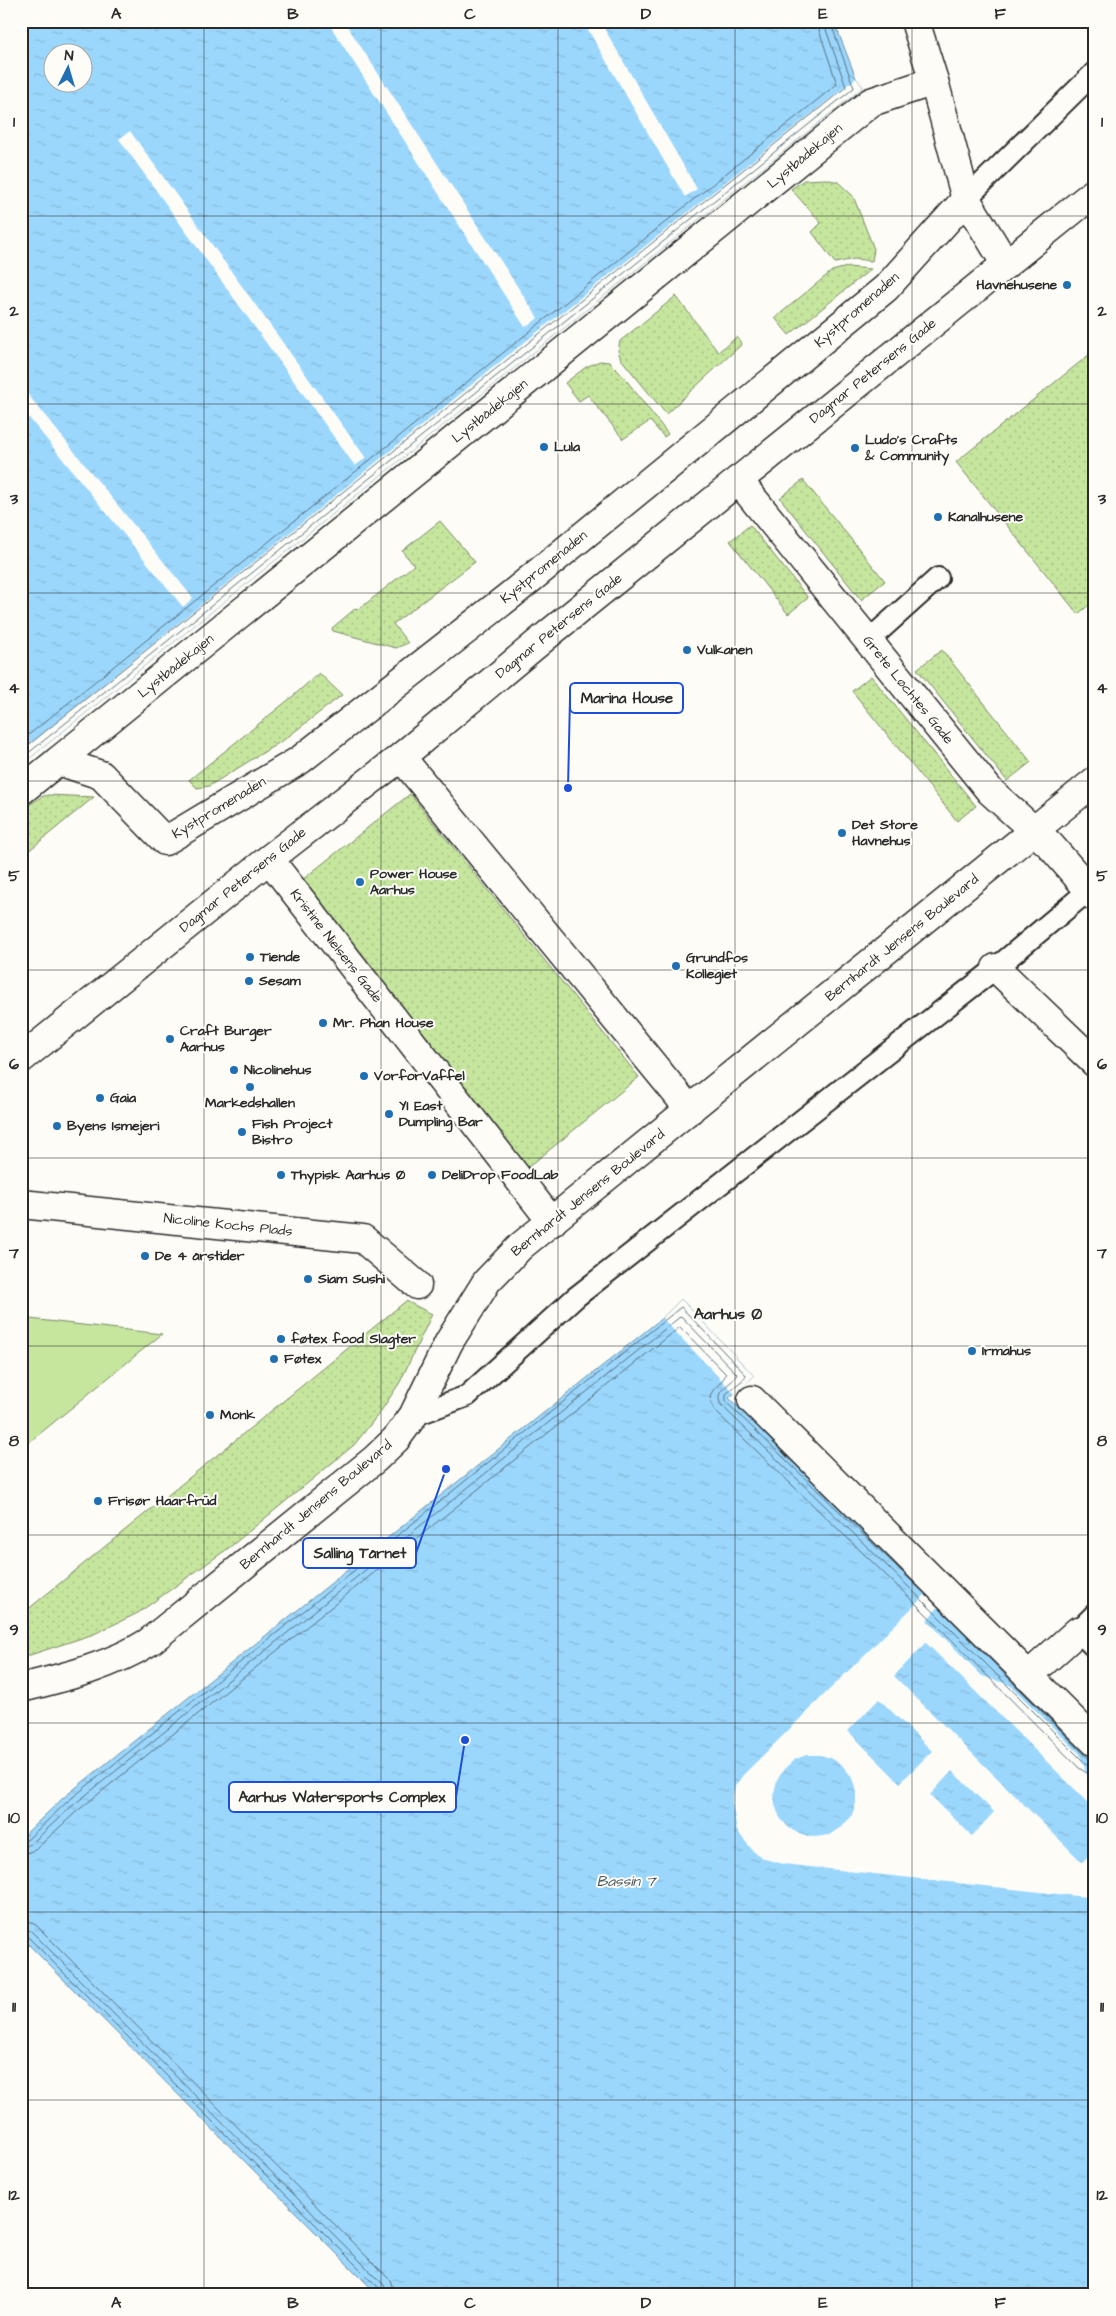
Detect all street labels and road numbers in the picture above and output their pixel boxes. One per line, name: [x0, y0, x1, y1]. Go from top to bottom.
street label: Lystbådekajen: [763, 119, 847, 193]
street label: Kystpromenaden: [810, 267, 904, 353]
street label: Dagmar Petersens Gade: [805, 313, 941, 429]
street label: Lystbådekajen: [448, 374, 532, 448]
street label: Kystpromenaden: [496, 526, 592, 608]
street label: Dagmar Petersens Gade: [491, 568, 627, 684]
street label: Lystbådekajen: [134, 629, 218, 703]
street label: Grete Løchtes Gade: [858, 631, 958, 749]
street label: Kystpromenaden: [168, 772, 270, 844]
street label: Dagmar Petersens Gade: [175, 822, 311, 938]
street label: Bernhardt Jensens Boulevard: [821, 870, 983, 1006]
street label: Kristine Nielsens Gade: [285, 885, 387, 1008]
street label: Bernhardt Jensens Boulevard: [507, 1125, 669, 1261]
street label: Nicoline Kochs Plads: [163, 1208, 293, 1242]
street label: Bernhardt Jensens Boulevard: [236, 1435, 396, 1575]

